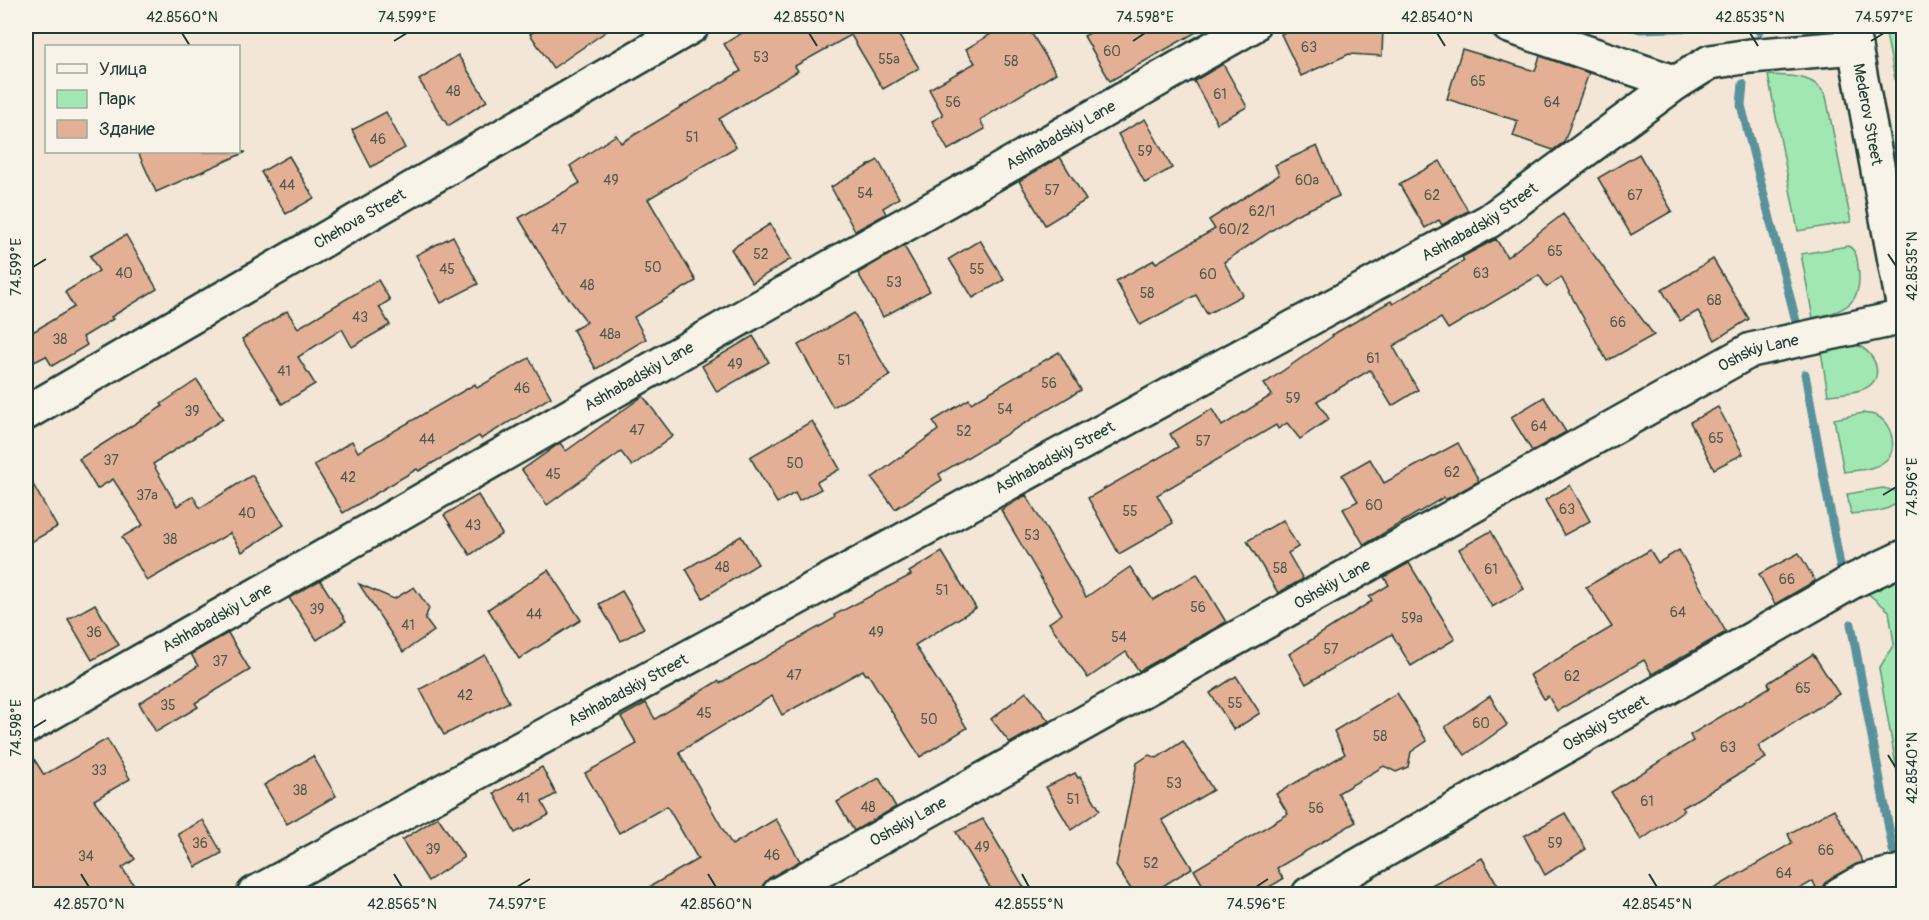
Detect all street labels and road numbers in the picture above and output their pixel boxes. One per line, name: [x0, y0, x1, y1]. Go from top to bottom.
street label: Mederov Street: [1848, 62, 1887, 168]
street label: Ashhabadskiy Lane: [1002, 96, 1119, 175]
street label: Ashhabadskiy Street: [1418, 178, 1542, 266]
street label: Chehova Street: [310, 184, 410, 254]
street label: Oshskiy Lane: [1714, 330, 1801, 376]
street label: Ashhabadskiy Lane: [580, 337, 697, 416]
street label: Ashhabadskiy Street: [991, 417, 1119, 498]
street label: Oshskiy Lane: [1290, 555, 1374, 614]
street label: Ashhabadskiy Lane: [159, 578, 276, 657]
street label: Ashhabadskiy Street: [565, 649, 692, 731]
street label: Oshskiy Street: [1559, 691, 1652, 756]
street label: Oshskiy Lane: [866, 792, 950, 851]

